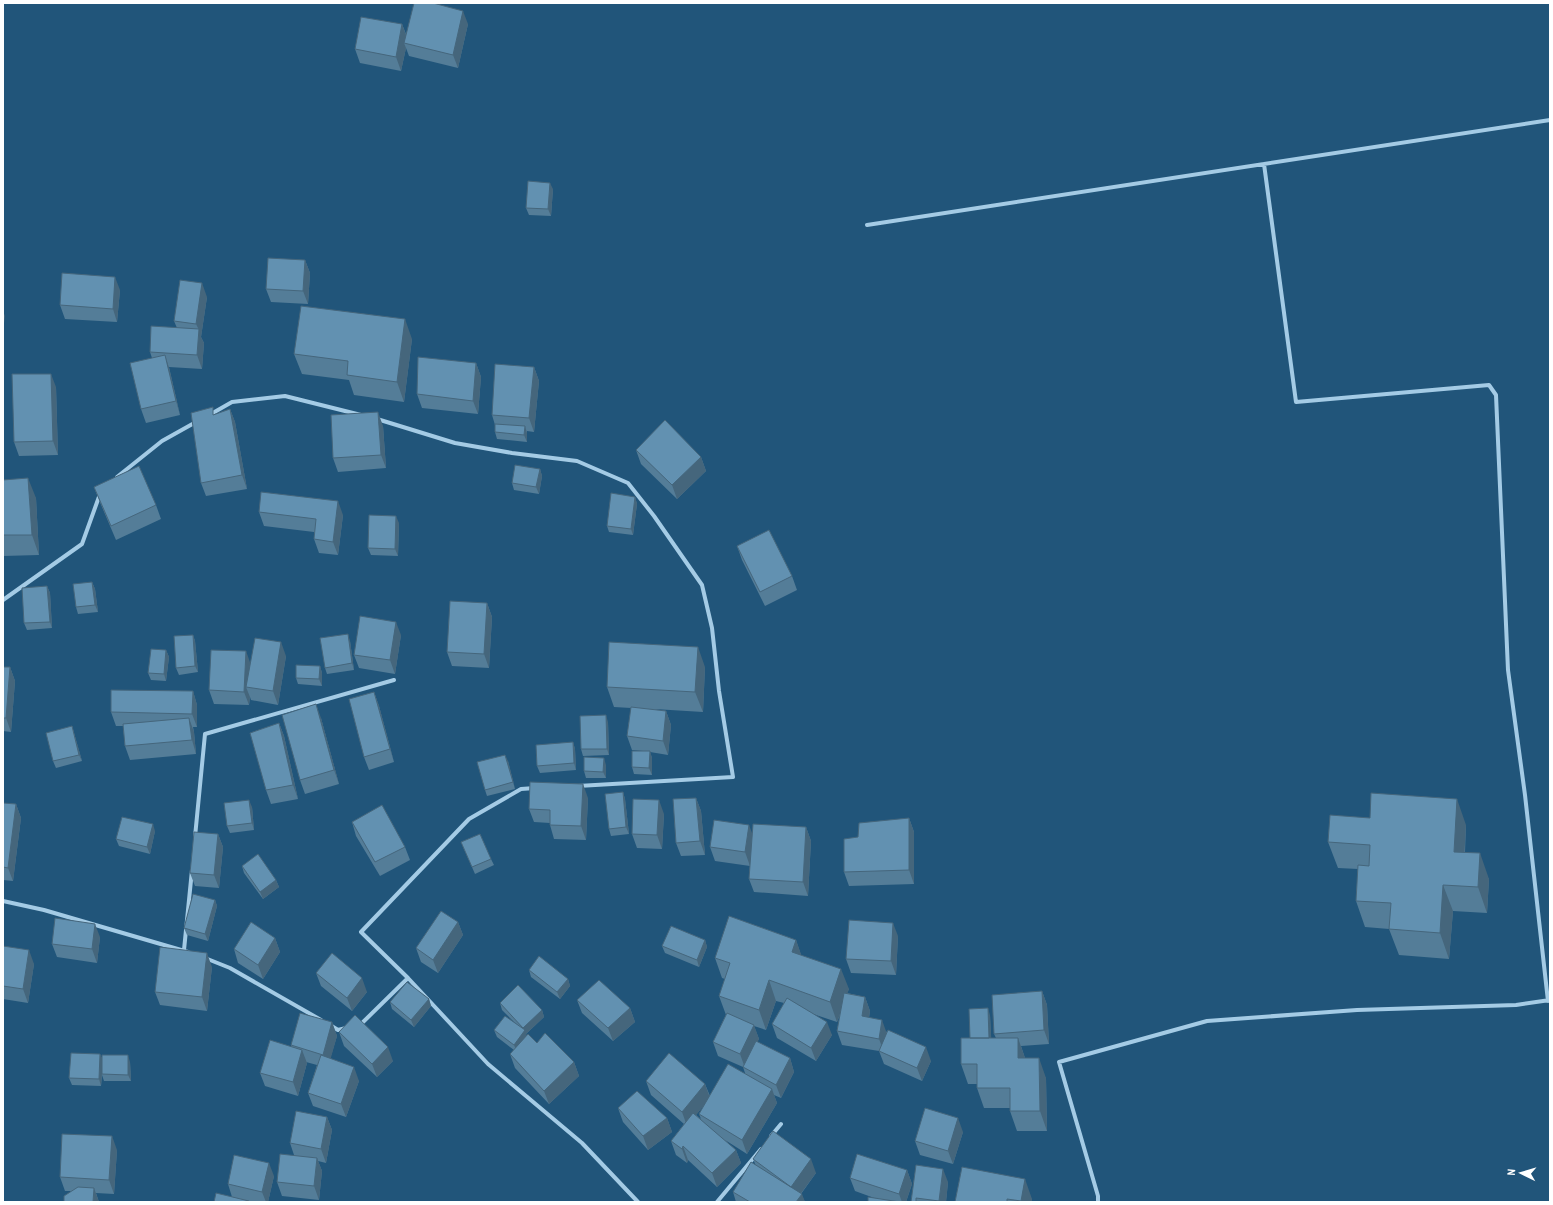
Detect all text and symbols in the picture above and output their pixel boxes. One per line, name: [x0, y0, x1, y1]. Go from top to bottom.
north arrow: [1501, 1153, 1541, 1193]
text: N: [1504, 1168, 1518, 1176]

